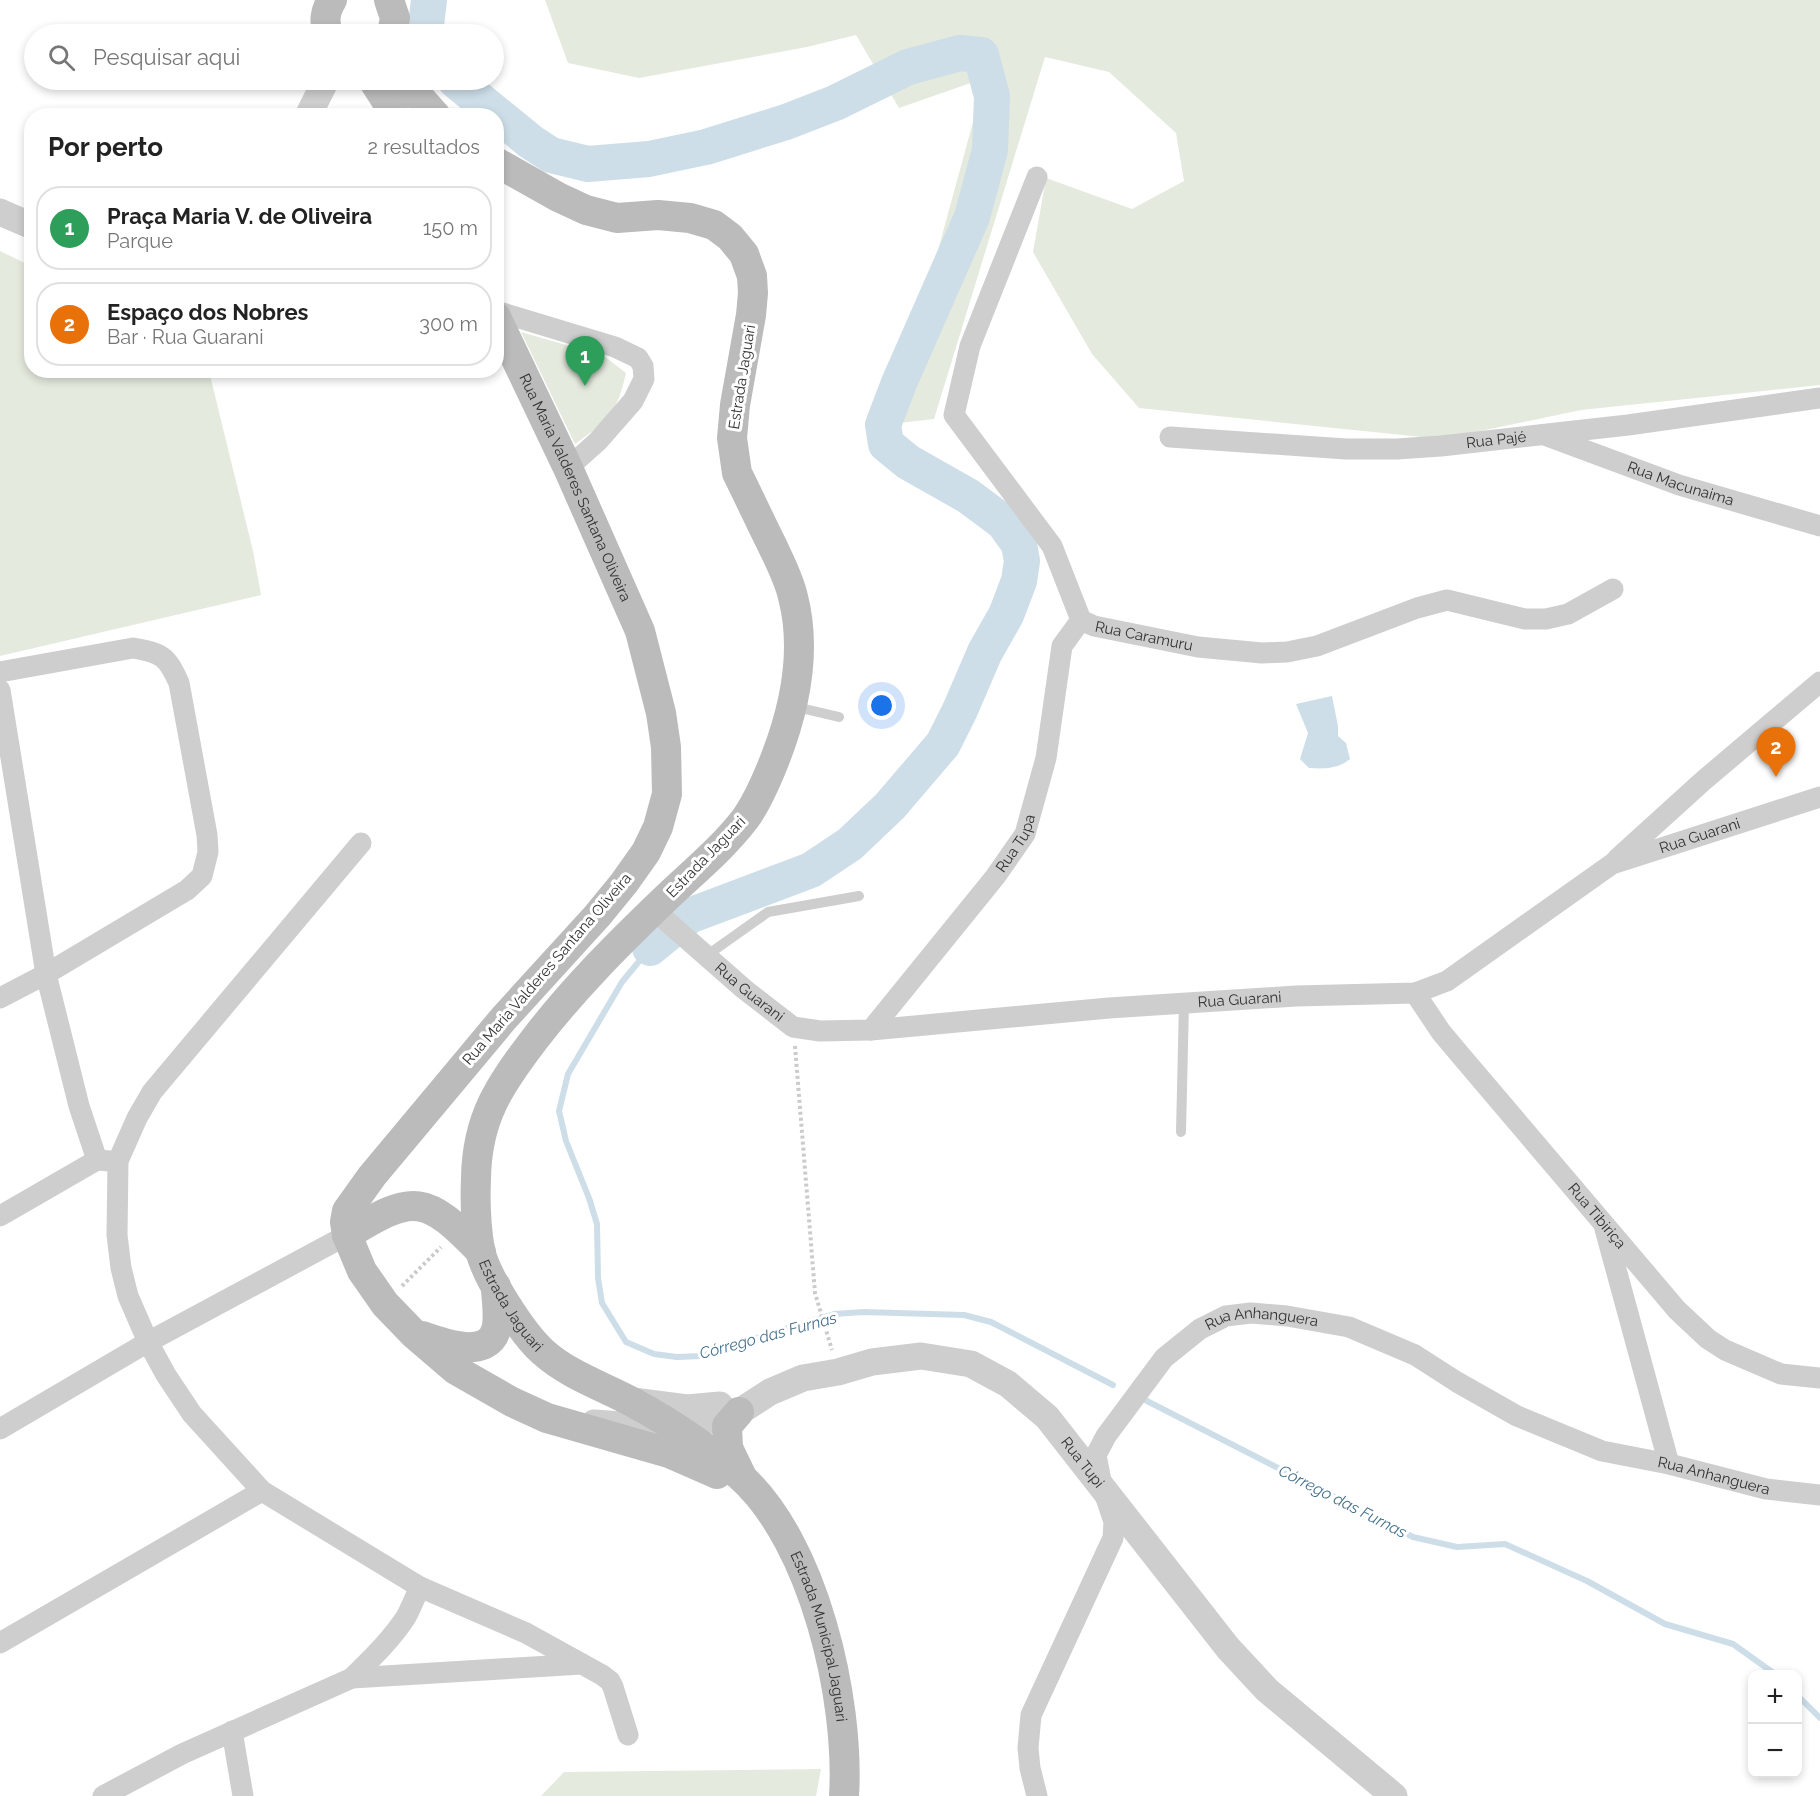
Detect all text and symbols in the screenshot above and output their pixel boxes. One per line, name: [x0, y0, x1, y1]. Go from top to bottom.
search box: [24, 24, 504, 90]
icon: search: [45, 41, 78, 74]
text: Pesquisar aqui: [93, 44, 240, 70]
text: Por perto: [48, 132, 163, 162]
text: 2 resultados: [367, 135, 480, 159]
text: Praça Maria V. de Oliveira: [107, 203, 372, 229]
text: 1: [65, 216, 74, 240]
text: 150 m: [423, 216, 478, 240]
text: Parque: [107, 229, 173, 253]
text: Espaço dos Nobres: [107, 299, 308, 325]
text: 2: [64, 312, 75, 336]
text: 300 m: [419, 312, 478, 336]
street label: Estrada Jaguari: [725, 323, 759, 431]
text: Bar · Rua Guarani: [107, 325, 264, 349]
pin: 1: [566, 336, 604, 386]
street label: Rua Maria Valderes Santana Oliveira: [515, 371, 635, 604]
street label: Rua Pajé: [1465, 427, 1527, 452]
street label: Rua Macunaima: [1625, 458, 1736, 510]
street label: Rua Caramuru: [1093, 617, 1195, 655]
your location: [867, 691, 896, 720]
pin: 2: [1756, 728, 1796, 777]
street label: Rua Tupa: [992, 812, 1039, 876]
street label: Estrada Jaguari: [663, 813, 749, 901]
street label: Rua Guarani: [1657, 814, 1742, 857]
street label: Rua Maria Valderes Santana Oliveira: [459, 869, 635, 1069]
street label: Rua Guarani: [711, 959, 788, 1026]
street label: Rua Guarani: [1197, 988, 1282, 1011]
street label: Rua Tibiriça: [1564, 1179, 1630, 1252]
street label: Estrada Jaguari: [475, 1257, 547, 1356]
street label: Rua Anhanguera: [1202, 1304, 1320, 1334]
water label: Córrego das Furnas: [697, 1308, 839, 1363]
street label: Rua Tupi: [1057, 1433, 1108, 1491]
street label: Rua Anhanguera: [1656, 1453, 1772, 1499]
water label: Córrego das Furnas: [1275, 1461, 1411, 1542]
street label: Estrada Municipal Jaguari: [786, 1548, 850, 1723]
map controls: [1748, 1670, 1802, 1778]
button: +: [1748, 1670, 1802, 1724]
button: −: [1748, 1724, 1802, 1778]

